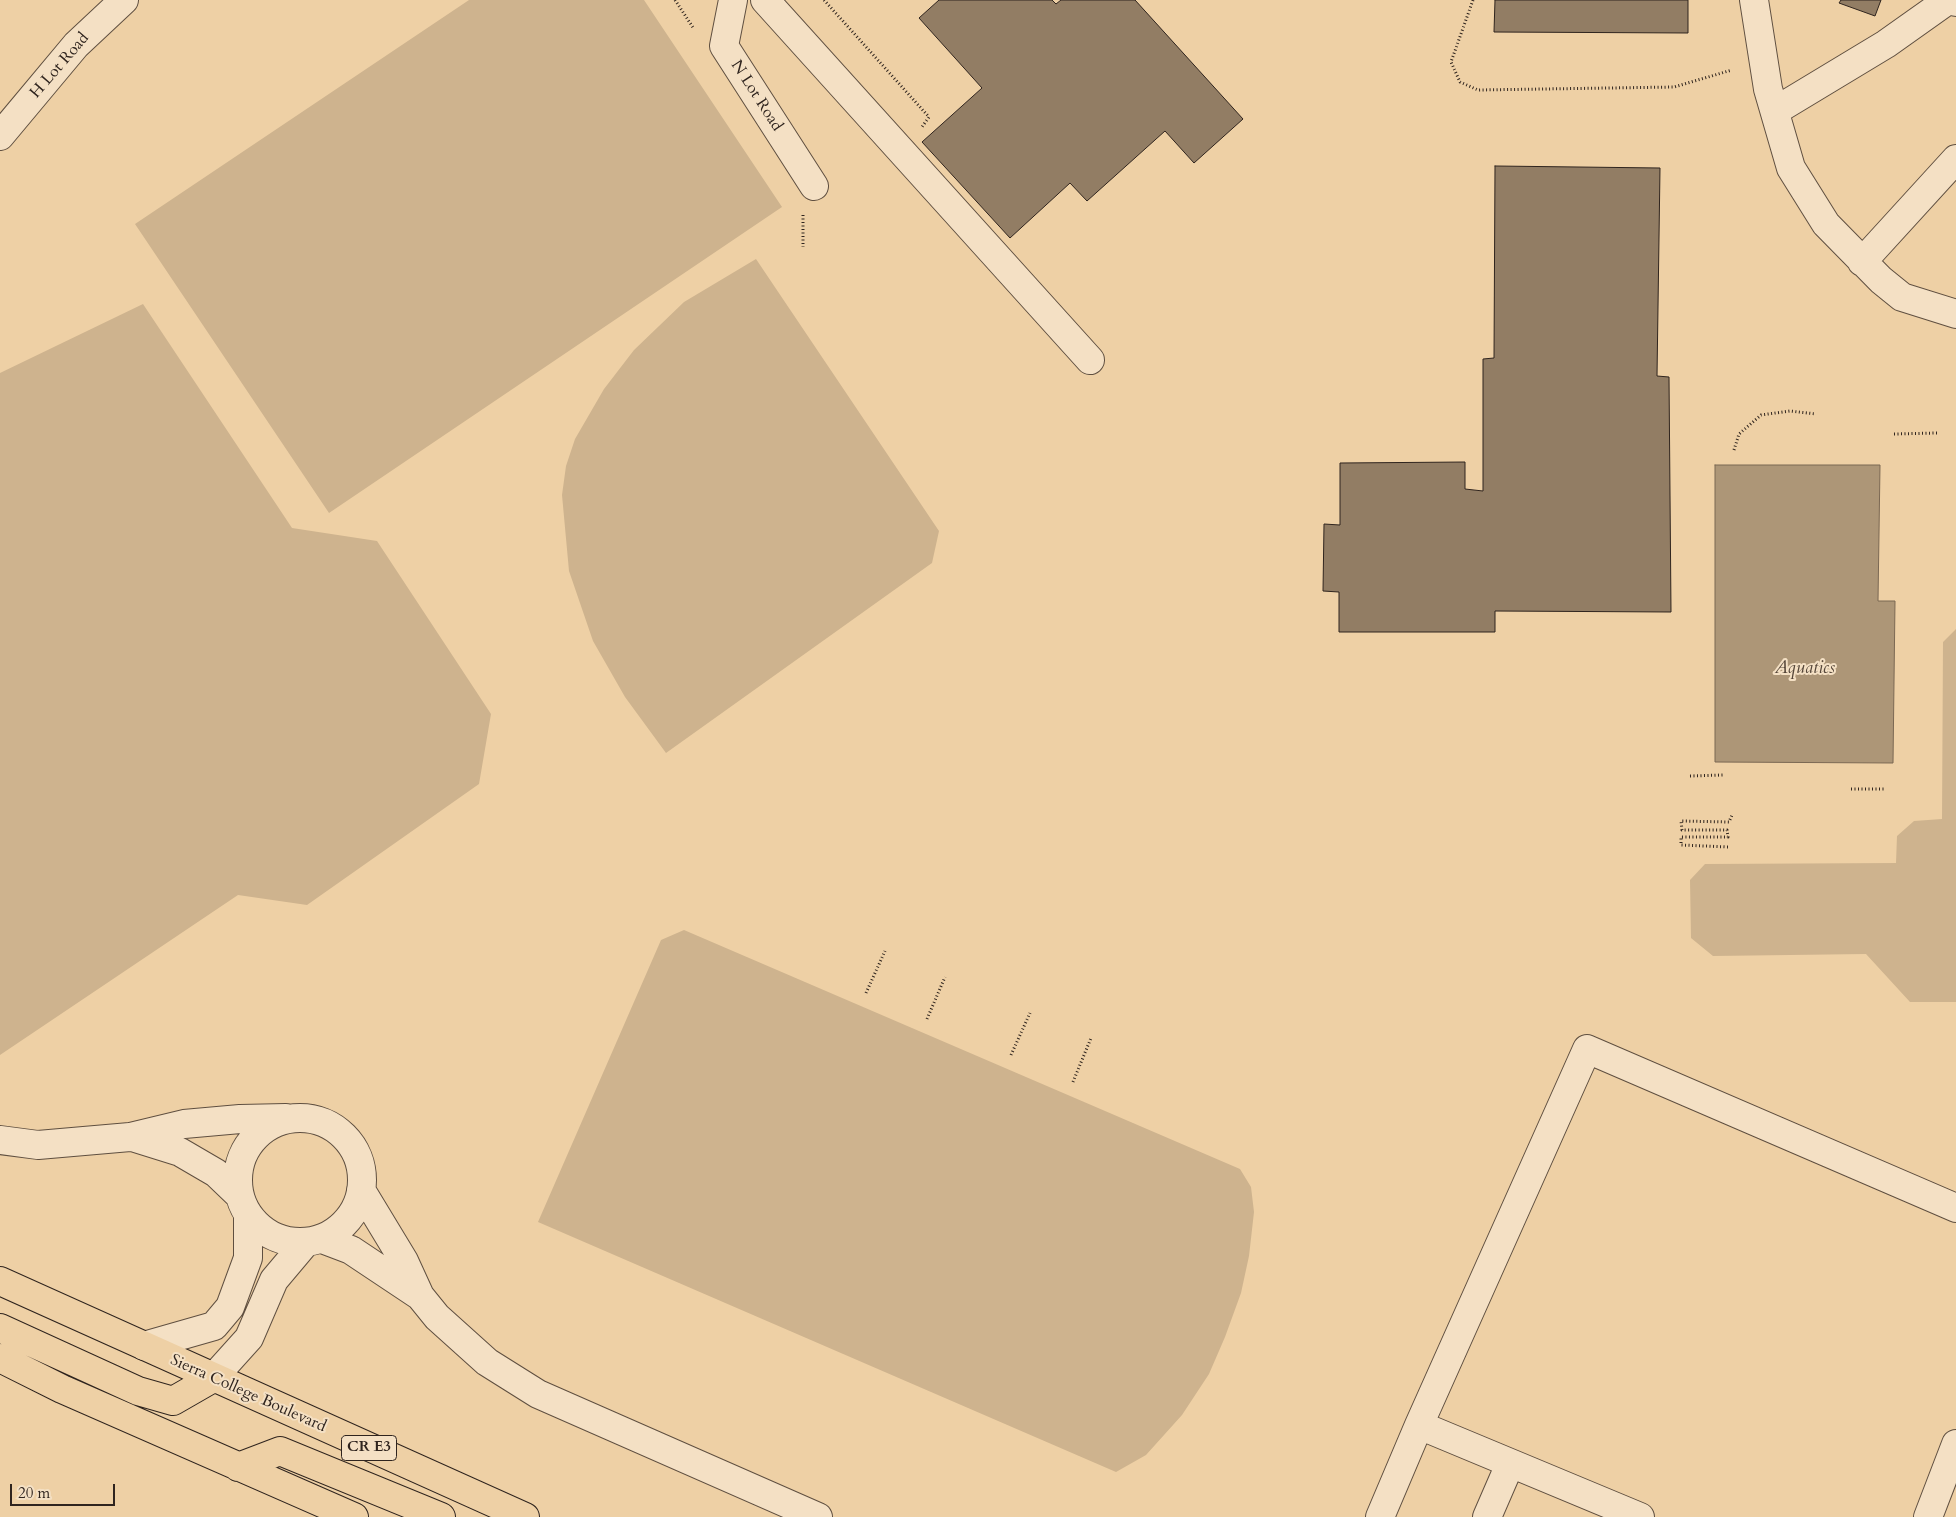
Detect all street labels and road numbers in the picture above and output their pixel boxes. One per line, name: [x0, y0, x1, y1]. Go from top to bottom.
street label: H Lot Road: [26, 29, 94, 103]
street label: N Lot Road: [726, 57, 786, 135]
street label: Sierra College Boulevard: [167, 1351, 329, 1437]
road number: CR E3: [342, 1436, 396, 1460]

